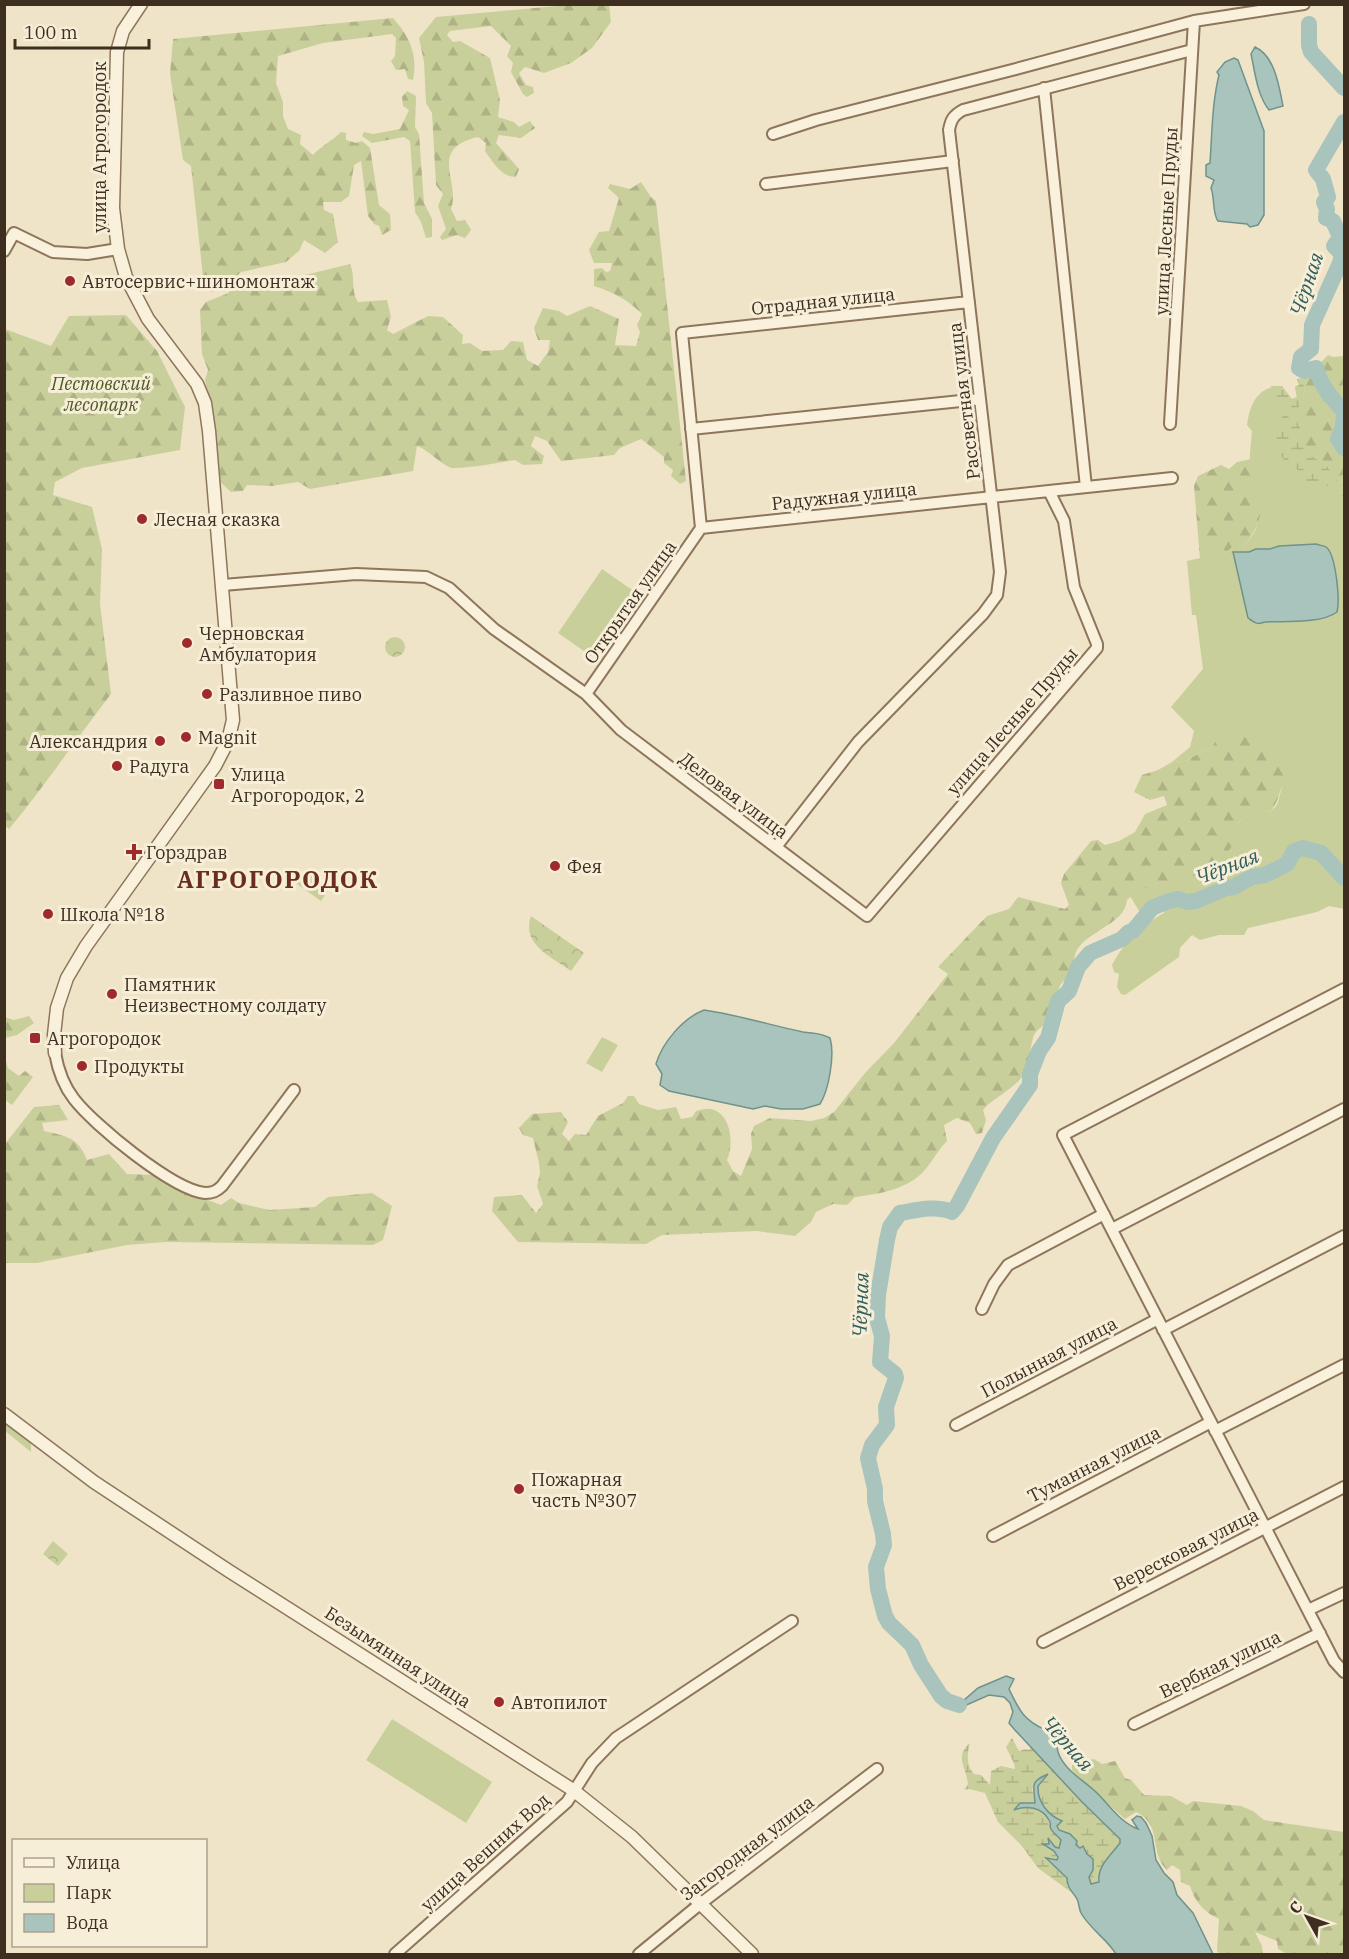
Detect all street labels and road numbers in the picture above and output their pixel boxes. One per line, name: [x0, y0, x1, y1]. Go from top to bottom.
street label: улица Агрогородок: [88, 61, 111, 233]
street label: улица Лесные Пруды: [1150, 126, 1182, 316]
street label: Отрадная улица: [750, 282, 896, 320]
street label: Рассветная улица: [943, 321, 985, 481]
street label: Радужная улица: [770, 477, 918, 515]
street label: Открытая улица: [579, 536, 681, 668]
street label: улица Лесные Пруды: [942, 642, 1082, 800]
street label: Деловая улица: [675, 746, 793, 844]
street label: Полынная улица: [977, 1311, 1121, 1403]
street label: Туманная улица: [1024, 1420, 1165, 1507]
street label: Вересковая улица: [1109, 1502, 1263, 1596]
street label: Безымянная улица: [321, 1601, 476, 1713]
street label: Вербная улица: [1156, 1625, 1285, 1703]
street label: улица Вешних Вод: [416, 1788, 554, 1916]
street label: Загородная улица: [676, 1790, 818, 1906]

